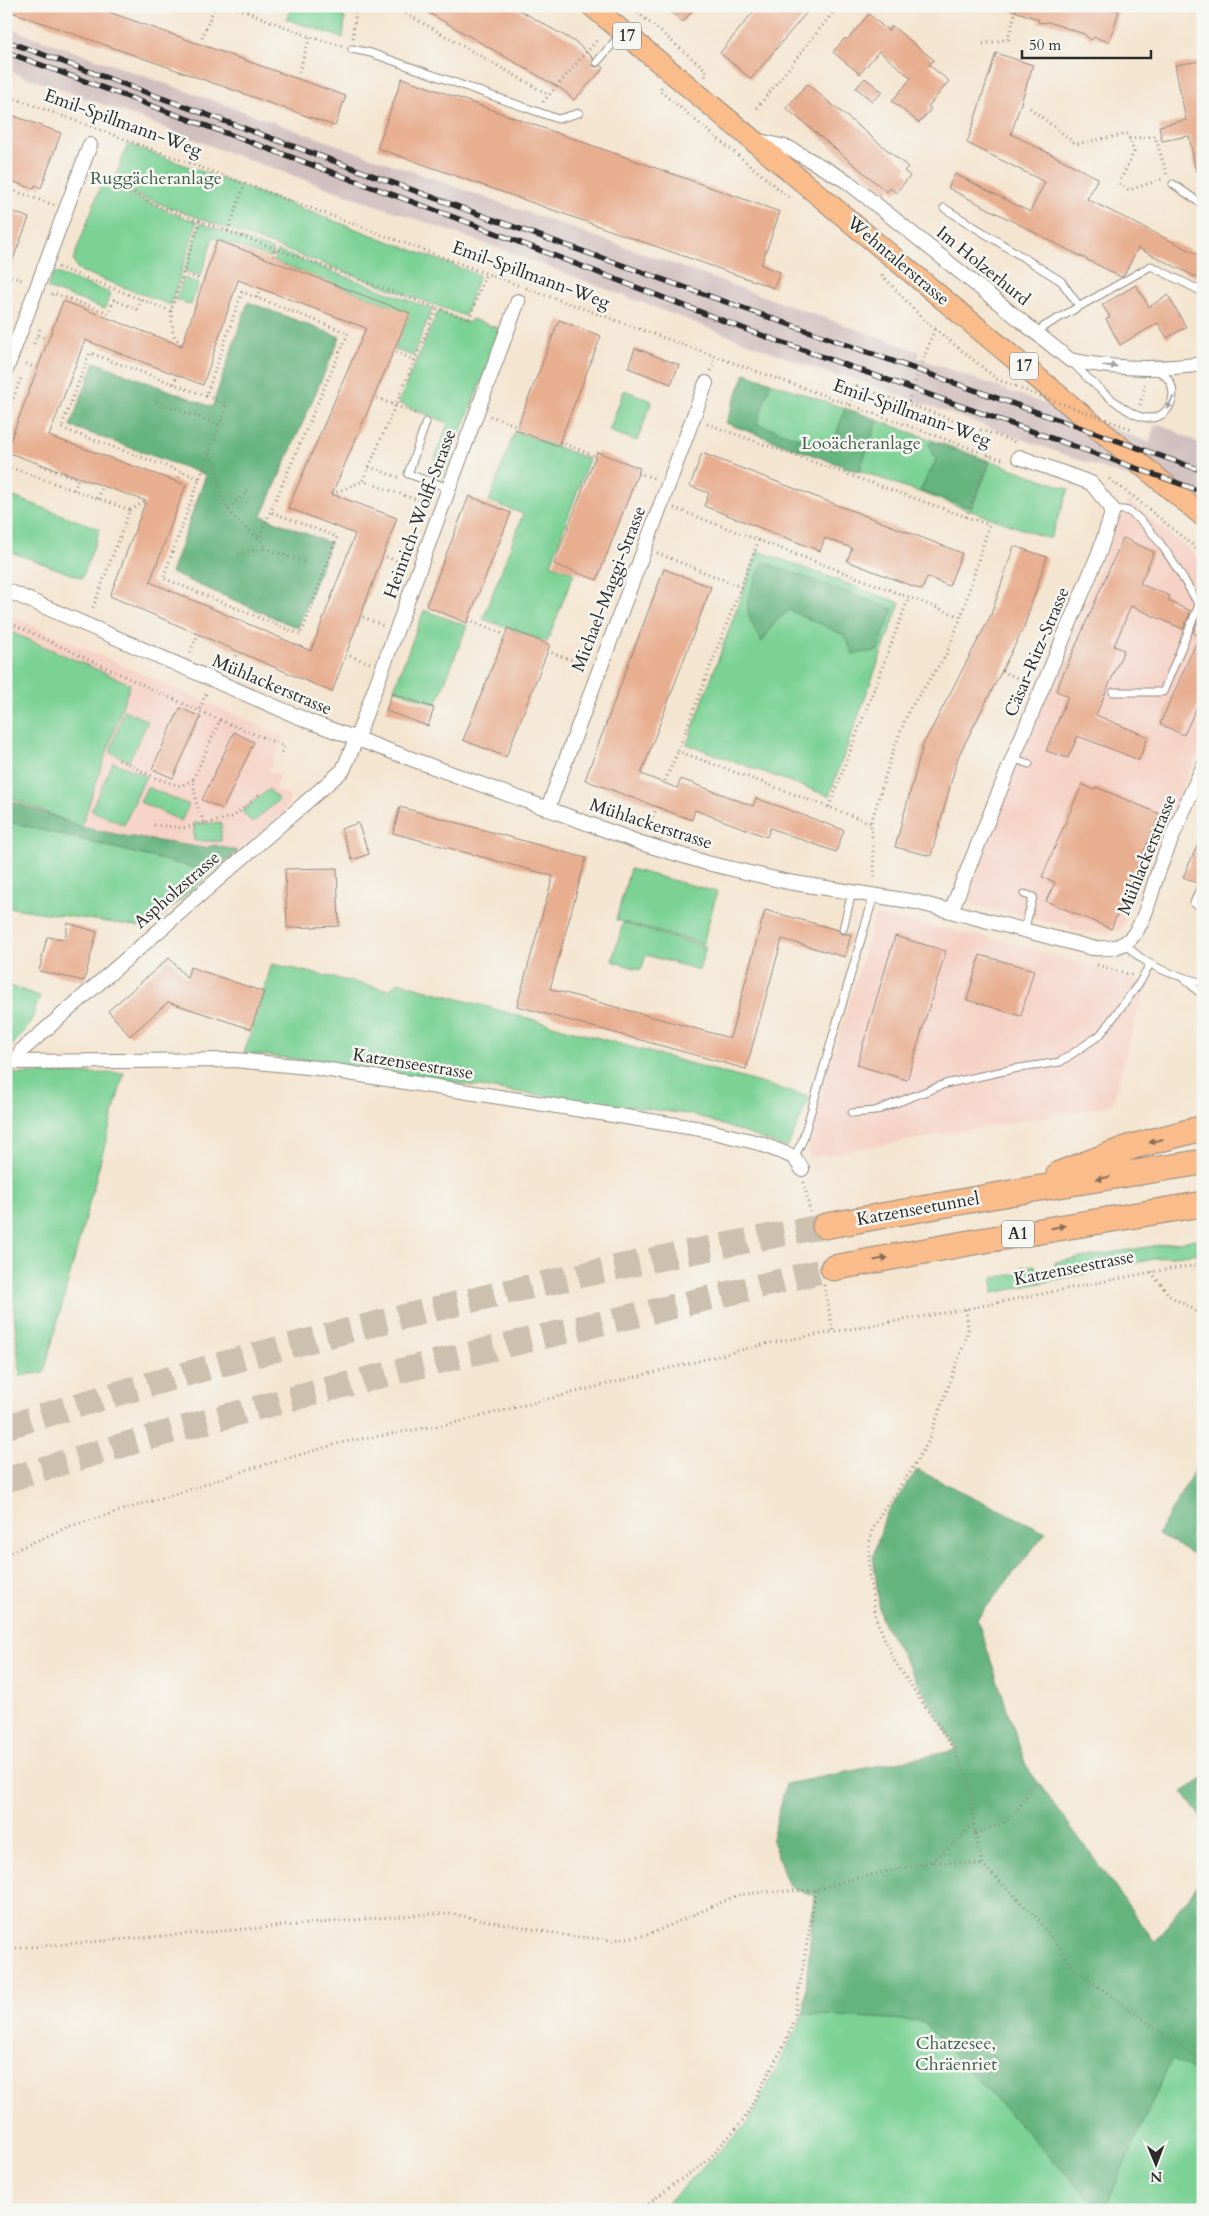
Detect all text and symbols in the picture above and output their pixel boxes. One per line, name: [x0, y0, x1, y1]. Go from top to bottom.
road number: 17: [613, 22, 641, 50]
scale bar: [1022, 28, 1150, 60]
text: 50 m: [1029, 35, 1061, 55]
street label: Emil-Spillmann-Weg: [41, 83, 206, 164]
park label: Ruggächeranlage: [90, 166, 222, 191]
street label: Wehntalerstrasse: [840, 210, 955, 311]
street label: Im Holzerhurd: [931, 220, 1036, 312]
street label: Emil-Spillmann-Weg: [449, 235, 614, 316]
road number: 17: [1010, 352, 1038, 380]
one-way arrow: [1102, 362, 1118, 370]
street label: Emil-Spillmann-Weg: [830, 373, 995, 454]
one-way arrow: [1166, 396, 1174, 410]
street label: Heinrich-Wolff-Strasse: [378, 426, 462, 602]
park label: Looächeranlage: [801, 431, 921, 456]
street label: Michael-Maggi-Strasse: [566, 502, 652, 676]
street label: Cäsar-Ritz-Strasse: [998, 583, 1076, 721]
street label: Mühlackerstrasse: [208, 649, 336, 721]
street label: Mühlackerstrasse: [1111, 791, 1183, 919]
street label: Mühlackerstrasse: [586, 792, 716, 856]
street label: Aspholzstrasse: [128, 845, 226, 935]
street label: Katzenseestrasse: [351, 1042, 475, 1086]
one-way arrow: [1148, 1137, 1163, 1145]
one-way arrow: [1094, 1174, 1110, 1182]
street label: Katzenseetunnel: [855, 1186, 982, 1232]
road number: A1: [1002, 1220, 1034, 1248]
one-way arrow: [1050, 1223, 1066, 1231]
street label: Katzenseestrasse: [1012, 1244, 1136, 1292]
one-way arrow: [873, 1254, 889, 1262]
park label: Chatzesee, Chräenriet: [915, 2031, 997, 2077]
north arrow: [1132, 2138, 1182, 2188]
text: N: [1150, 2167, 1162, 2186]

